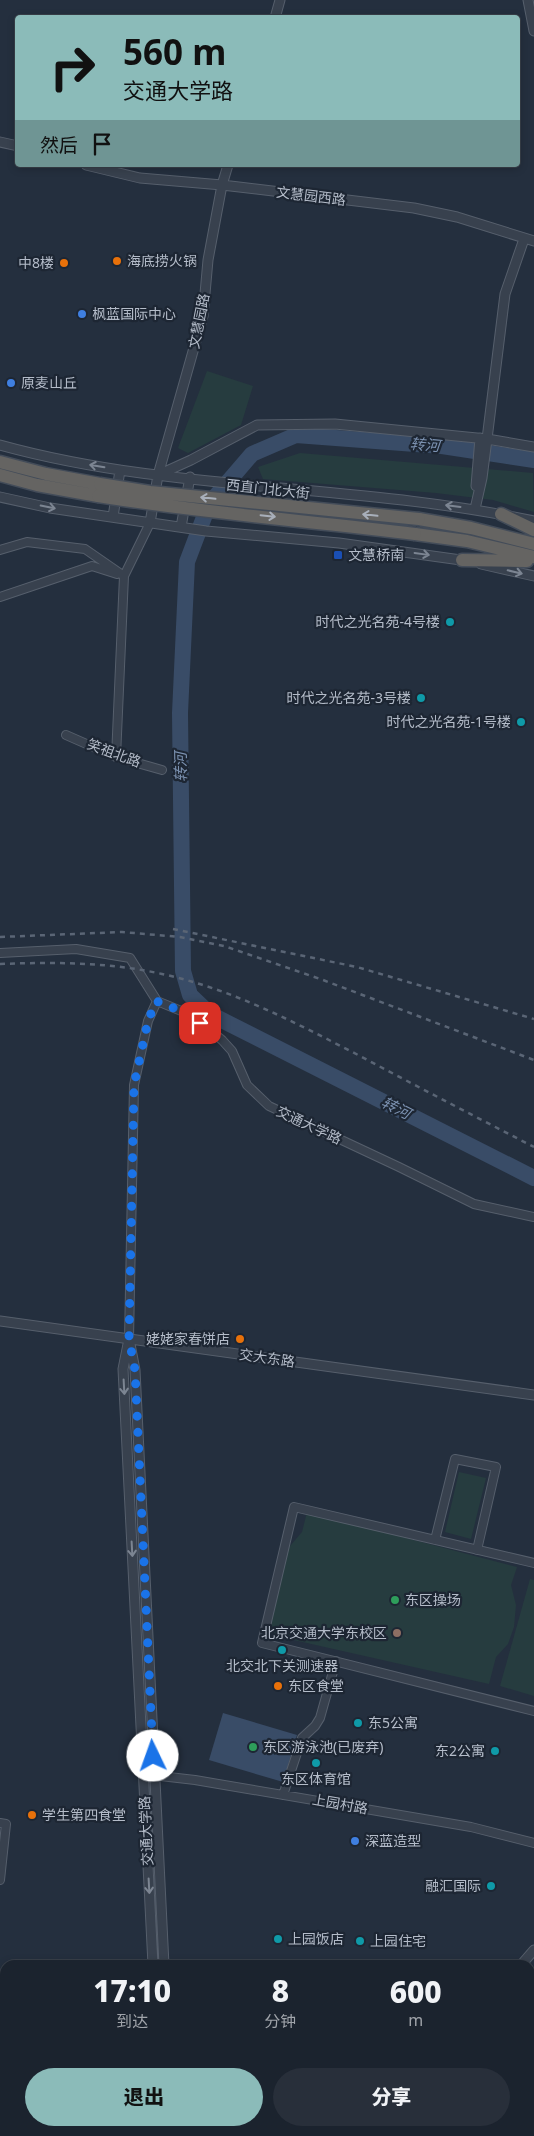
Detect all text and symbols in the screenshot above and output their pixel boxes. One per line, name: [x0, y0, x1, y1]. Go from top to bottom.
text: 560 m: [123, 28, 226, 75]
icon: right: [40, 35, 105, 100]
text: 交通大学路: [123, 75, 233, 105]
icon: arrive: [88, 130, 116, 158]
text: 然后: [40, 132, 78, 158]
street label: 文慧园西路: [275, 182, 347, 209]
place label: 海底捞火锅: [127, 251, 197, 270]
place label: 中8楼: [18, 253, 54, 272]
marker: 海底捞火锅: [111, 255, 123, 267]
marker: 中8楼: [58, 257, 70, 269]
street label: 文慧园路: [184, 292, 213, 350]
place label: 枫蓝国际中心: [92, 304, 176, 323]
marker: 枫蓝国际中心: [76, 308, 88, 320]
place label: 原麦山丘: [21, 373, 77, 392]
marker: 原麦山丘: [5, 377, 17, 389]
water label: 转河: [409, 433, 444, 456]
one-way arrow: [90, 461, 106, 471]
street label: 西直门北大街: [225, 475, 311, 502]
one-way arrow: [201, 493, 217, 503]
one-way arrow: [445, 501, 461, 511]
one-way arrow: [39, 503, 55, 513]
one-way arrow: [362, 510, 378, 520]
one-way arrow: [259, 511, 275, 521]
place label: 文慧桥南: [348, 545, 404, 564]
marker: 文慧桥南: [332, 549, 344, 561]
one-way arrow: [414, 549, 430, 559]
one-way arrow: [507, 568, 523, 577]
place label: 时代之光名苑-4号楼: [315, 612, 440, 631]
marker: 时代之光名苑-4号楼: [444, 616, 456, 628]
place label: 时代之光名苑-3号楼: [286, 688, 411, 707]
marker: 时代之光名苑-3号楼: [415, 692, 427, 704]
place label: 时代之光名苑-1号楼: [386, 712, 511, 731]
marker: 时代之光名苑-1号楼: [515, 716, 527, 728]
street label: 笑祖北路: [85, 734, 144, 771]
water label: 转河: [170, 749, 190, 782]
pin: [179, 1002, 221, 1044]
icon: arrive: [186, 1009, 214, 1037]
water label: 转河: [379, 1091, 417, 1124]
street label: 交通大学路: [273, 1101, 345, 1148]
place label: 姥姥家春饼店: [146, 1329, 230, 1348]
marker: 姥姥家春饼店: [234, 1333, 246, 1345]
street label: 交大东路: [238, 1344, 296, 1371]
one-way arrow: [119, 1379, 128, 1395]
one-way arrow: [127, 1541, 136, 1557]
place label: 东区操场: [405, 1590, 461, 1609]
marker: 东区操场: [389, 1594, 401, 1606]
place label: 北京交通大学东校区: [261, 1623, 387, 1642]
marker: 北京交通大学东校区: [391, 1627, 403, 1639]
marker: 北交北下关测速器: [276, 1644, 288, 1656]
place label: 北交北下关测速器: [226, 1656, 338, 1675]
place label: 东区食堂: [288, 1676, 344, 1695]
marker: 东区食堂: [272, 1680, 284, 1692]
place label: 东5公寓: [368, 1713, 418, 1732]
marker: 东5公寓: [352, 1717, 364, 1729]
position arrow: [126, 1729, 178, 1781]
place label: 东区游泳池(已废弃): [263, 1737, 383, 1756]
marker: 东区游泳池(已废弃): [247, 1741, 259, 1753]
place label: 东2公寓: [435, 1741, 485, 1760]
marker: 东2公寓: [489, 1745, 501, 1757]
marker: 东区体育馆: [310, 1757, 322, 1769]
place label: 东区体育馆: [281, 1769, 351, 1788]
street label: 上园村路: [311, 1789, 369, 1818]
street label: 交通大学路: [134, 1796, 157, 1866]
place label: 学生第四食堂: [42, 1805, 126, 1824]
marker: 学生第四食堂: [26, 1809, 38, 1821]
place label: 深蓝造型: [365, 1831, 421, 1850]
marker: 深蓝造型: [349, 1835, 361, 1847]
place label: 融汇国际: [425, 1876, 481, 1895]
one-way arrow: [145, 1878, 154, 1894]
marker: 融汇国际: [485, 1880, 497, 1892]
place label: 上园饭店: [288, 1929, 344, 1948]
place label: 上园住宅: [370, 1931, 426, 1950]
marker: 上园饭店: [272, 1933, 284, 1945]
marker: 上园住宅: [354, 1935, 366, 1947]
text: 17:10: [93, 1970, 171, 2011]
text: 8: [272, 1970, 289, 2011]
text: 600: [390, 1971, 442, 2012]
text: m: [408, 2009, 423, 2031]
text: 到达: [116, 2010, 148, 2032]
text: 分钟: [264, 2010, 296, 2032]
button: 退出: [25, 2068, 263, 2126]
button: 分享: [273, 2068, 510, 2126]

